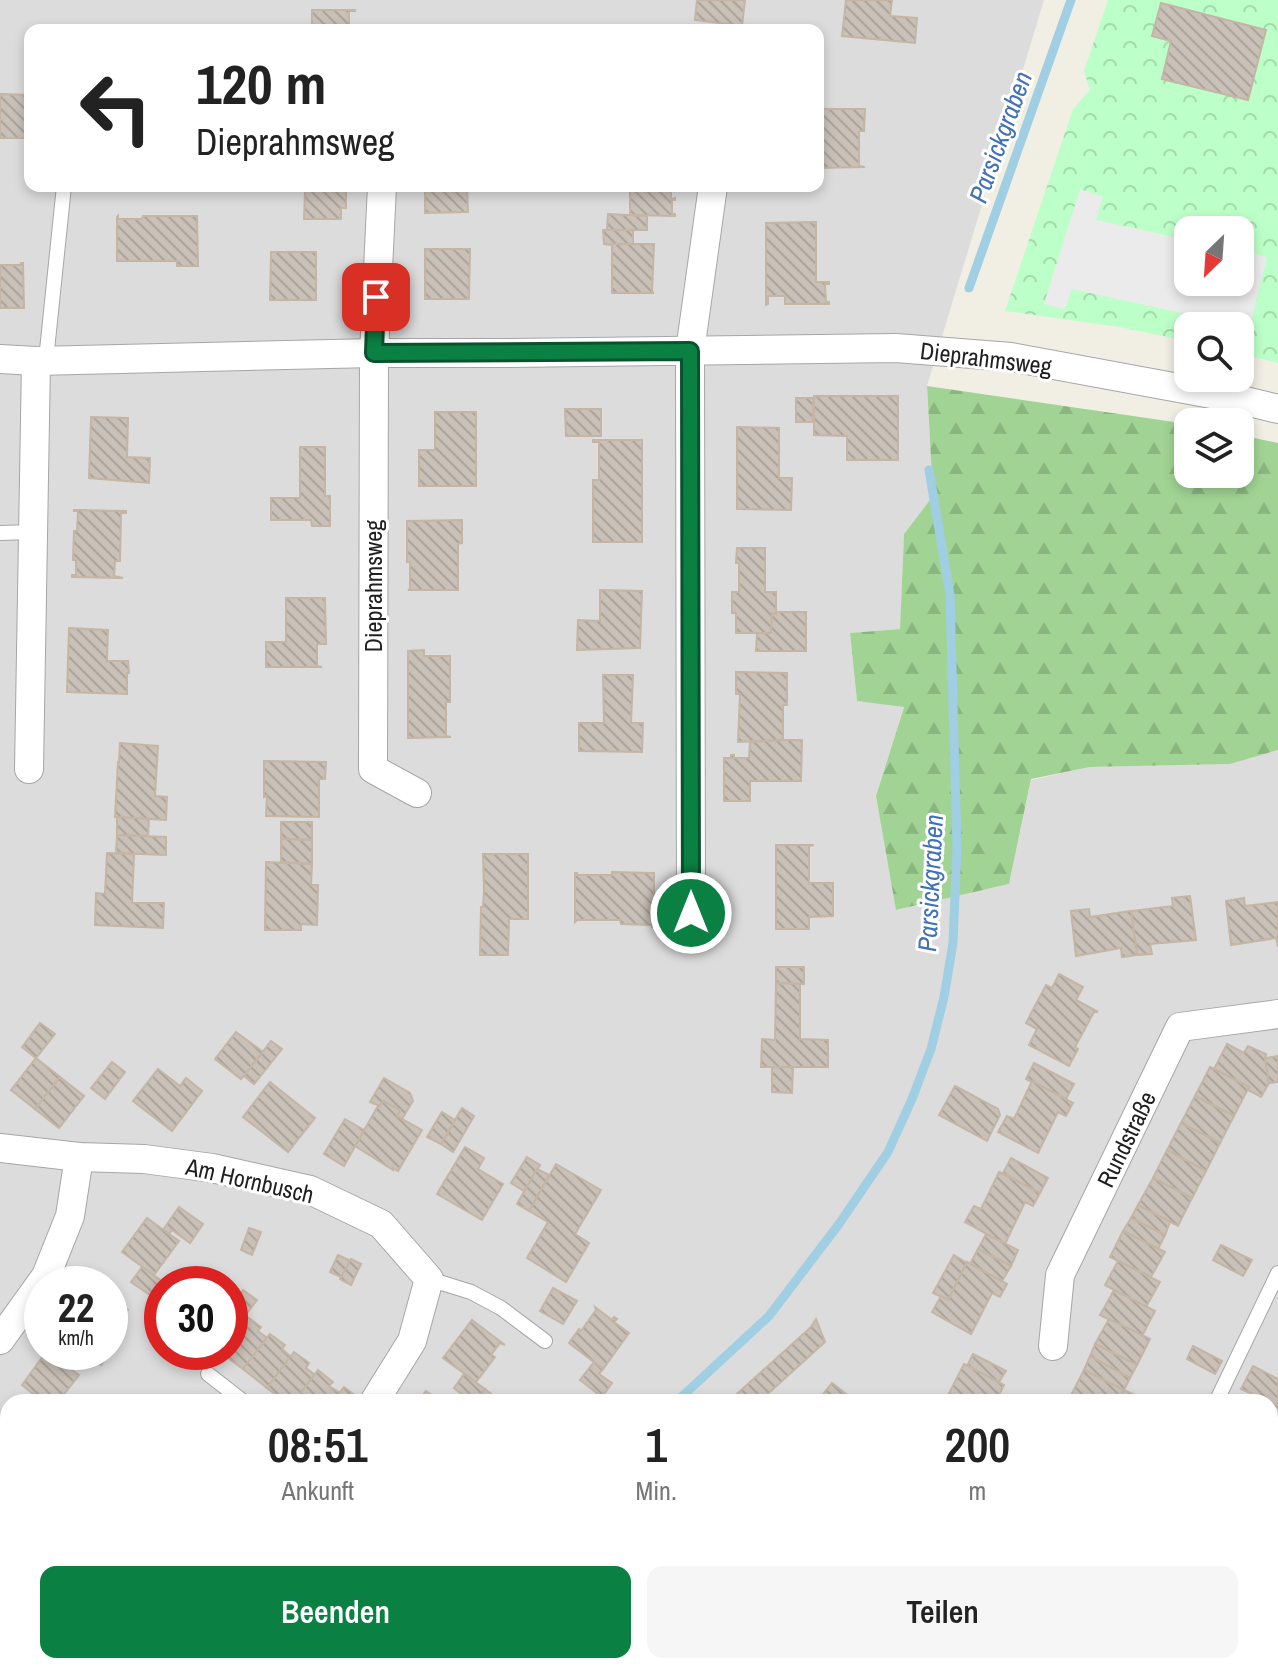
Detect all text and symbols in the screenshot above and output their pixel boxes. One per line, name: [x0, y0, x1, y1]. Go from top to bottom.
text: 120 m: [196, 46, 326, 121]
icon: left: [64, 56, 168, 160]
water label: Parsickgraben: [960, 66, 1040, 208]
text: Dieprahmsweg: [196, 118, 395, 166]
north arrow: [1174, 216, 1254, 296]
map controls: [1174, 216, 1254, 488]
pin: [342, 263, 410, 331]
icon: arrive: [354, 275, 398, 319]
button: search: [1174, 312, 1254, 392]
street label: Dieprahmsweg: [918, 334, 1054, 382]
button: layers: [1174, 408, 1254, 488]
street label: Dieprahmsweg: [357, 520, 389, 652]
water label: Parsickgraben: [909, 813, 951, 953]
position arrow: [649, 871, 733, 955]
street label: Rundstraße: [1089, 1086, 1163, 1192]
street label: Am Hornbusch: [182, 1150, 317, 1210]
speed limit sign: 30: [144, 1266, 248, 1370]
text: 22: [58, 1281, 94, 1334]
text: km/h: [58, 1324, 94, 1351]
text: 08:51: [268, 1412, 368, 1477]
text: 1: [645, 1412, 667, 1477]
text: 200: [945, 1412, 1010, 1477]
text: Ankunft: [282, 1473, 354, 1508]
text: Min.: [635, 1473, 677, 1508]
text: m: [969, 1473, 986, 1508]
button: Beenden: [40, 1566, 631, 1658]
button: Teilen: [647, 1566, 1238, 1658]

